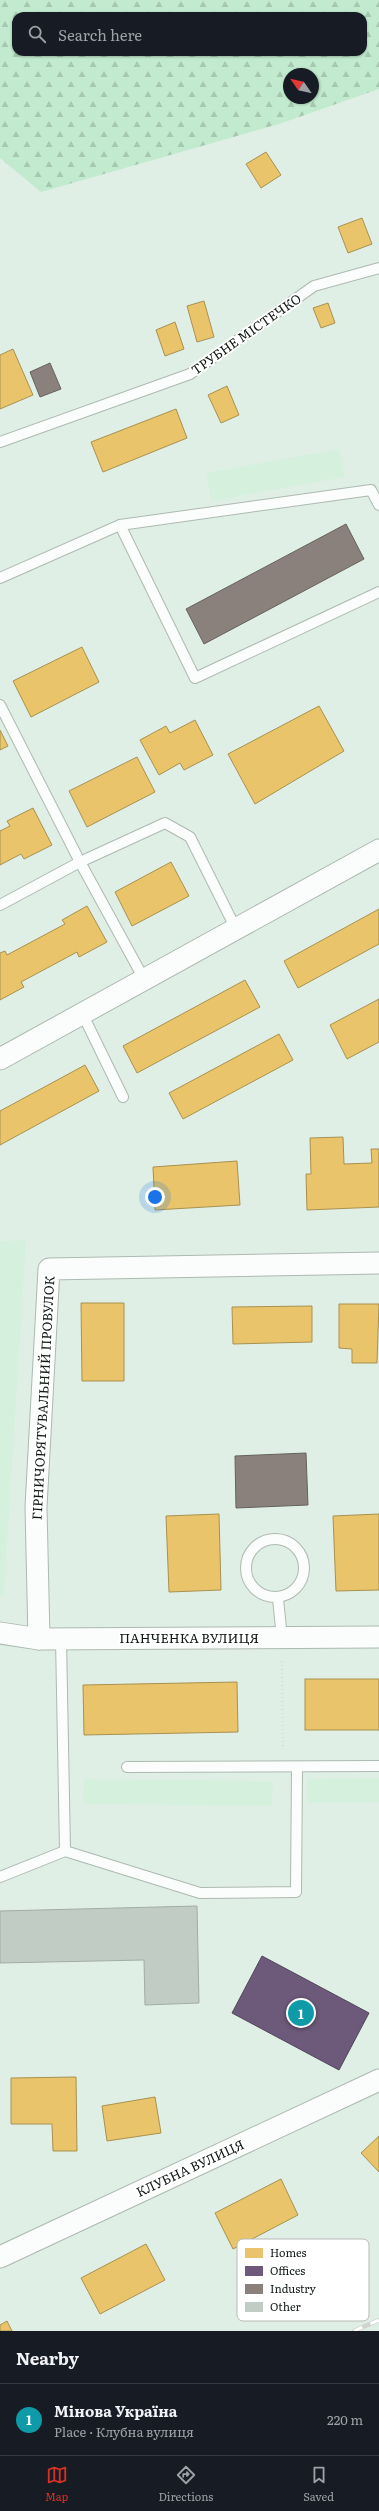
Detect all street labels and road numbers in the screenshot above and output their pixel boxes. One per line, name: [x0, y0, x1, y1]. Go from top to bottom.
street label: ТРУБНЕ МІСТЕЧКО: [187, 288, 305, 379]
street label: ГІРНИЧОРЯТУВАЛЬНИЙ ПРОВУЛОК: [27, 1275, 58, 1520]
street label: ПАНЧЕНКА ВУЛИЦЯ: [119, 1628, 259, 1647]
street label: КЛУБНА ВУЛИЦЯ: [133, 2134, 247, 2201]

